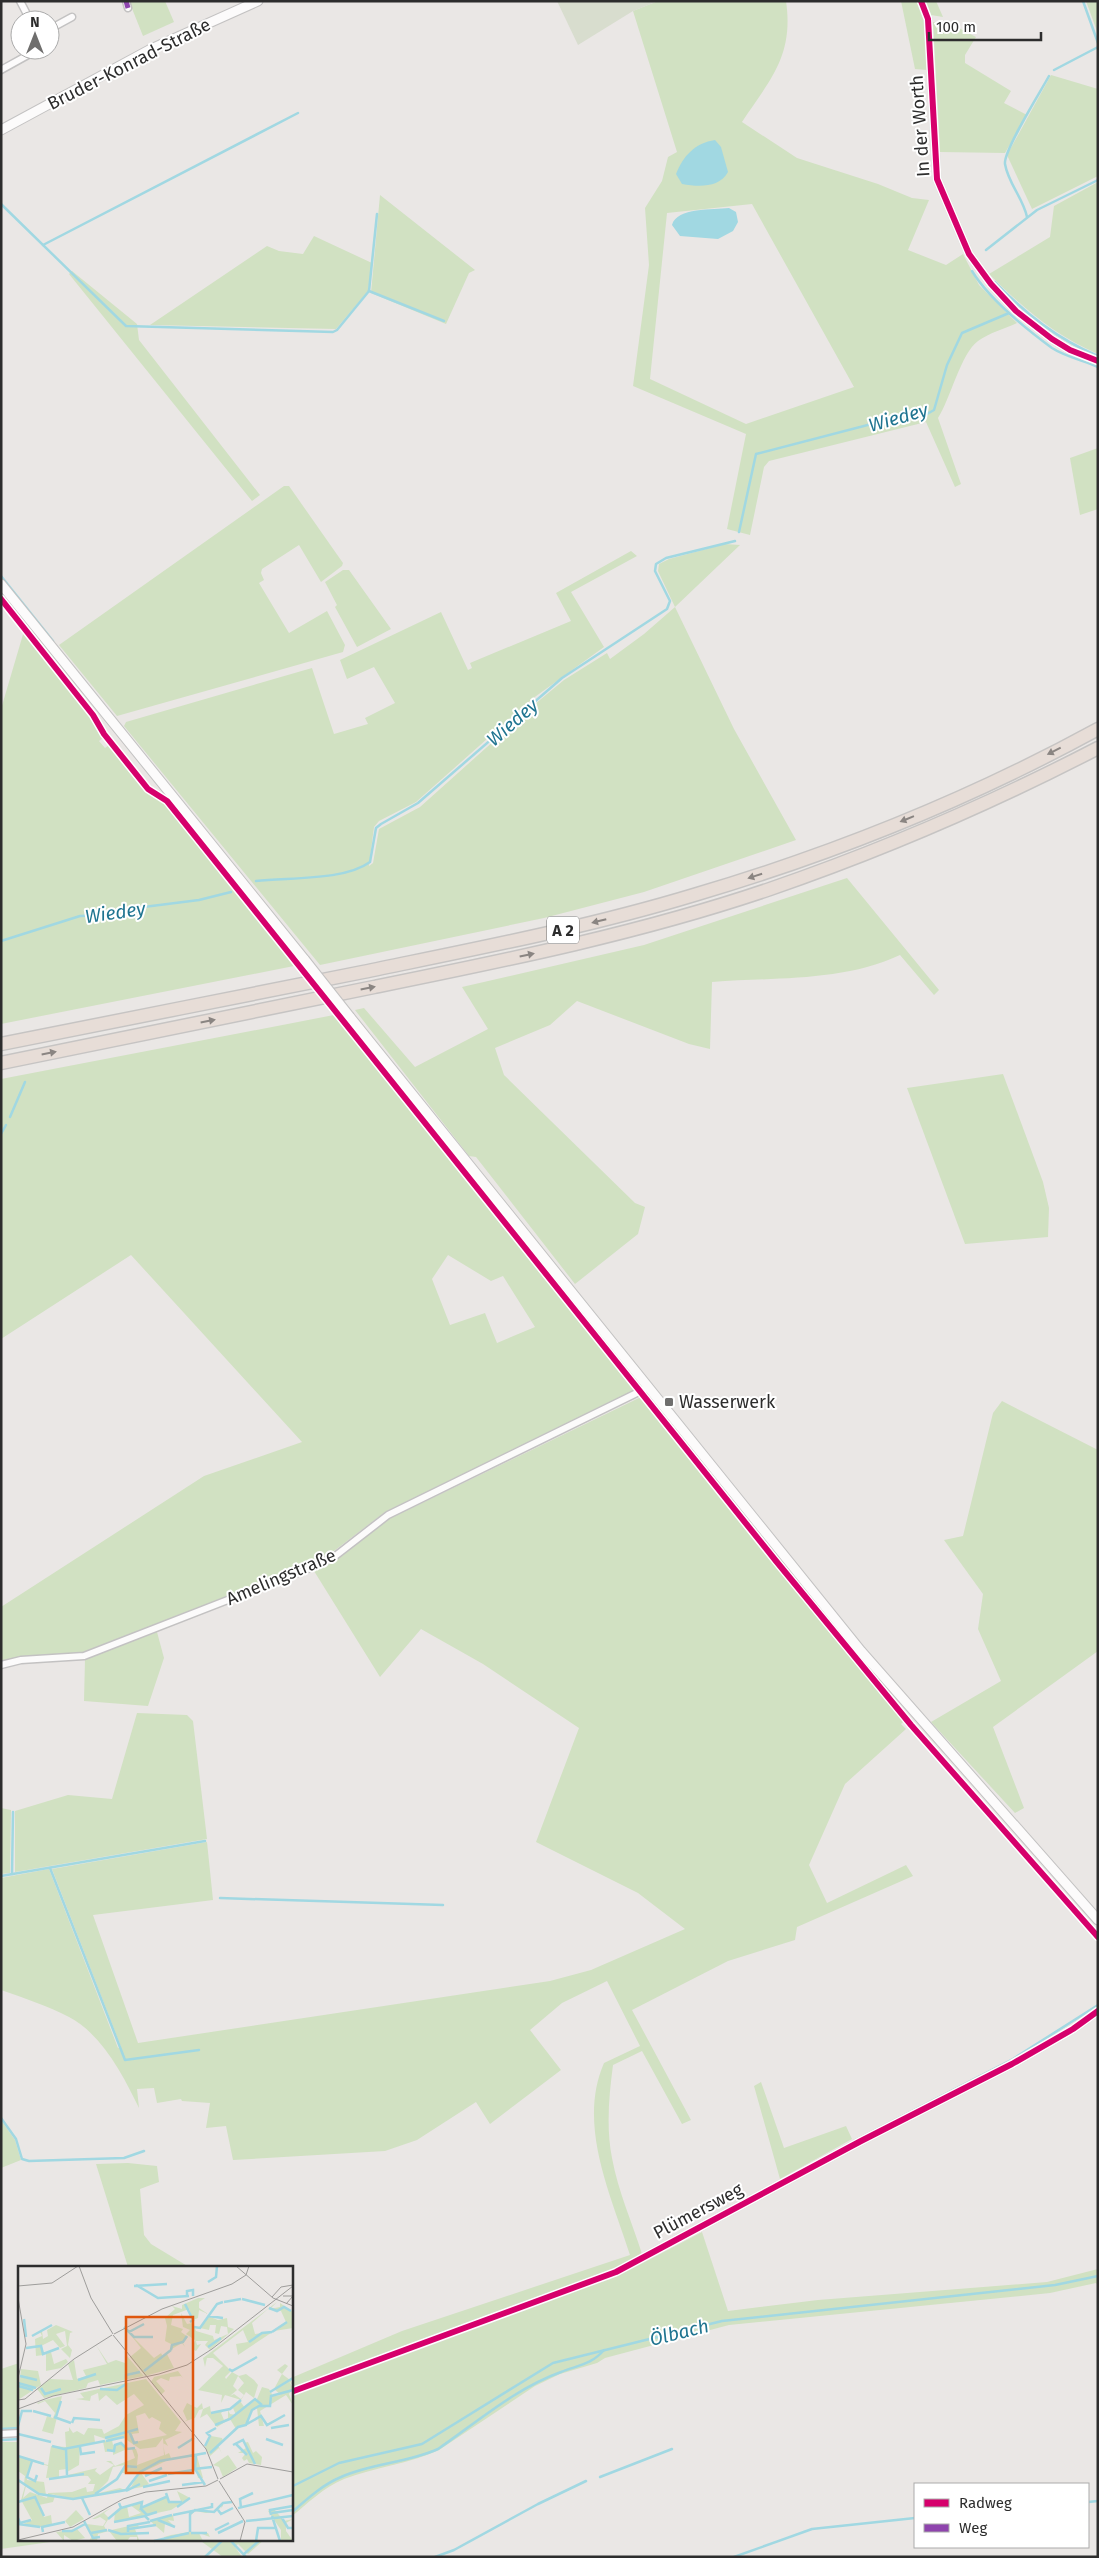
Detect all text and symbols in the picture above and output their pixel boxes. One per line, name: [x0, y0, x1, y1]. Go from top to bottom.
north arrow: [10, 10, 60, 60]
scale bar: [929, 10, 1042, 42]
street label: Bruder-Konrad-Straße: [44, 13, 214, 115]
text: N: [30, 14, 40, 31]
text: 100 m: [936, 18, 976, 36]
street label: In der Worth: [905, 74, 935, 178]
water label: Wiedey: [866, 398, 931, 437]
water label: Wiedey: [482, 693, 543, 751]
one-way arrow: [1047, 747, 1062, 755]
one-way arrow: [899, 815, 914, 823]
one-way arrow: [747, 872, 762, 880]
water label: Wiedey: [83, 897, 147, 928]
road number: A 2: [547, 916, 579, 944]
one-way arrow: [591, 917, 606, 925]
one-way arrow: [519, 951, 535, 959]
one-way arrow: [360, 984, 376, 992]
one-way arrow: [201, 1016, 217, 1024]
one-way arrow: [41, 1049, 57, 1057]
place label: Wasserwerk: [679, 1391, 776, 1413]
marker: Wasserwerk: [663, 1396, 675, 1408]
street label: Amelingstraße: [223, 1544, 339, 1610]
street label: Plümersweg: [649, 2178, 747, 2244]
inset map: [18, 2266, 292, 2540]
water label: Ölbach: [647, 2314, 711, 2351]
legend: [914, 2483, 1089, 2548]
text: Radweg: [959, 2494, 1012, 2512]
text: Weg: [959, 2519, 987, 2537]

